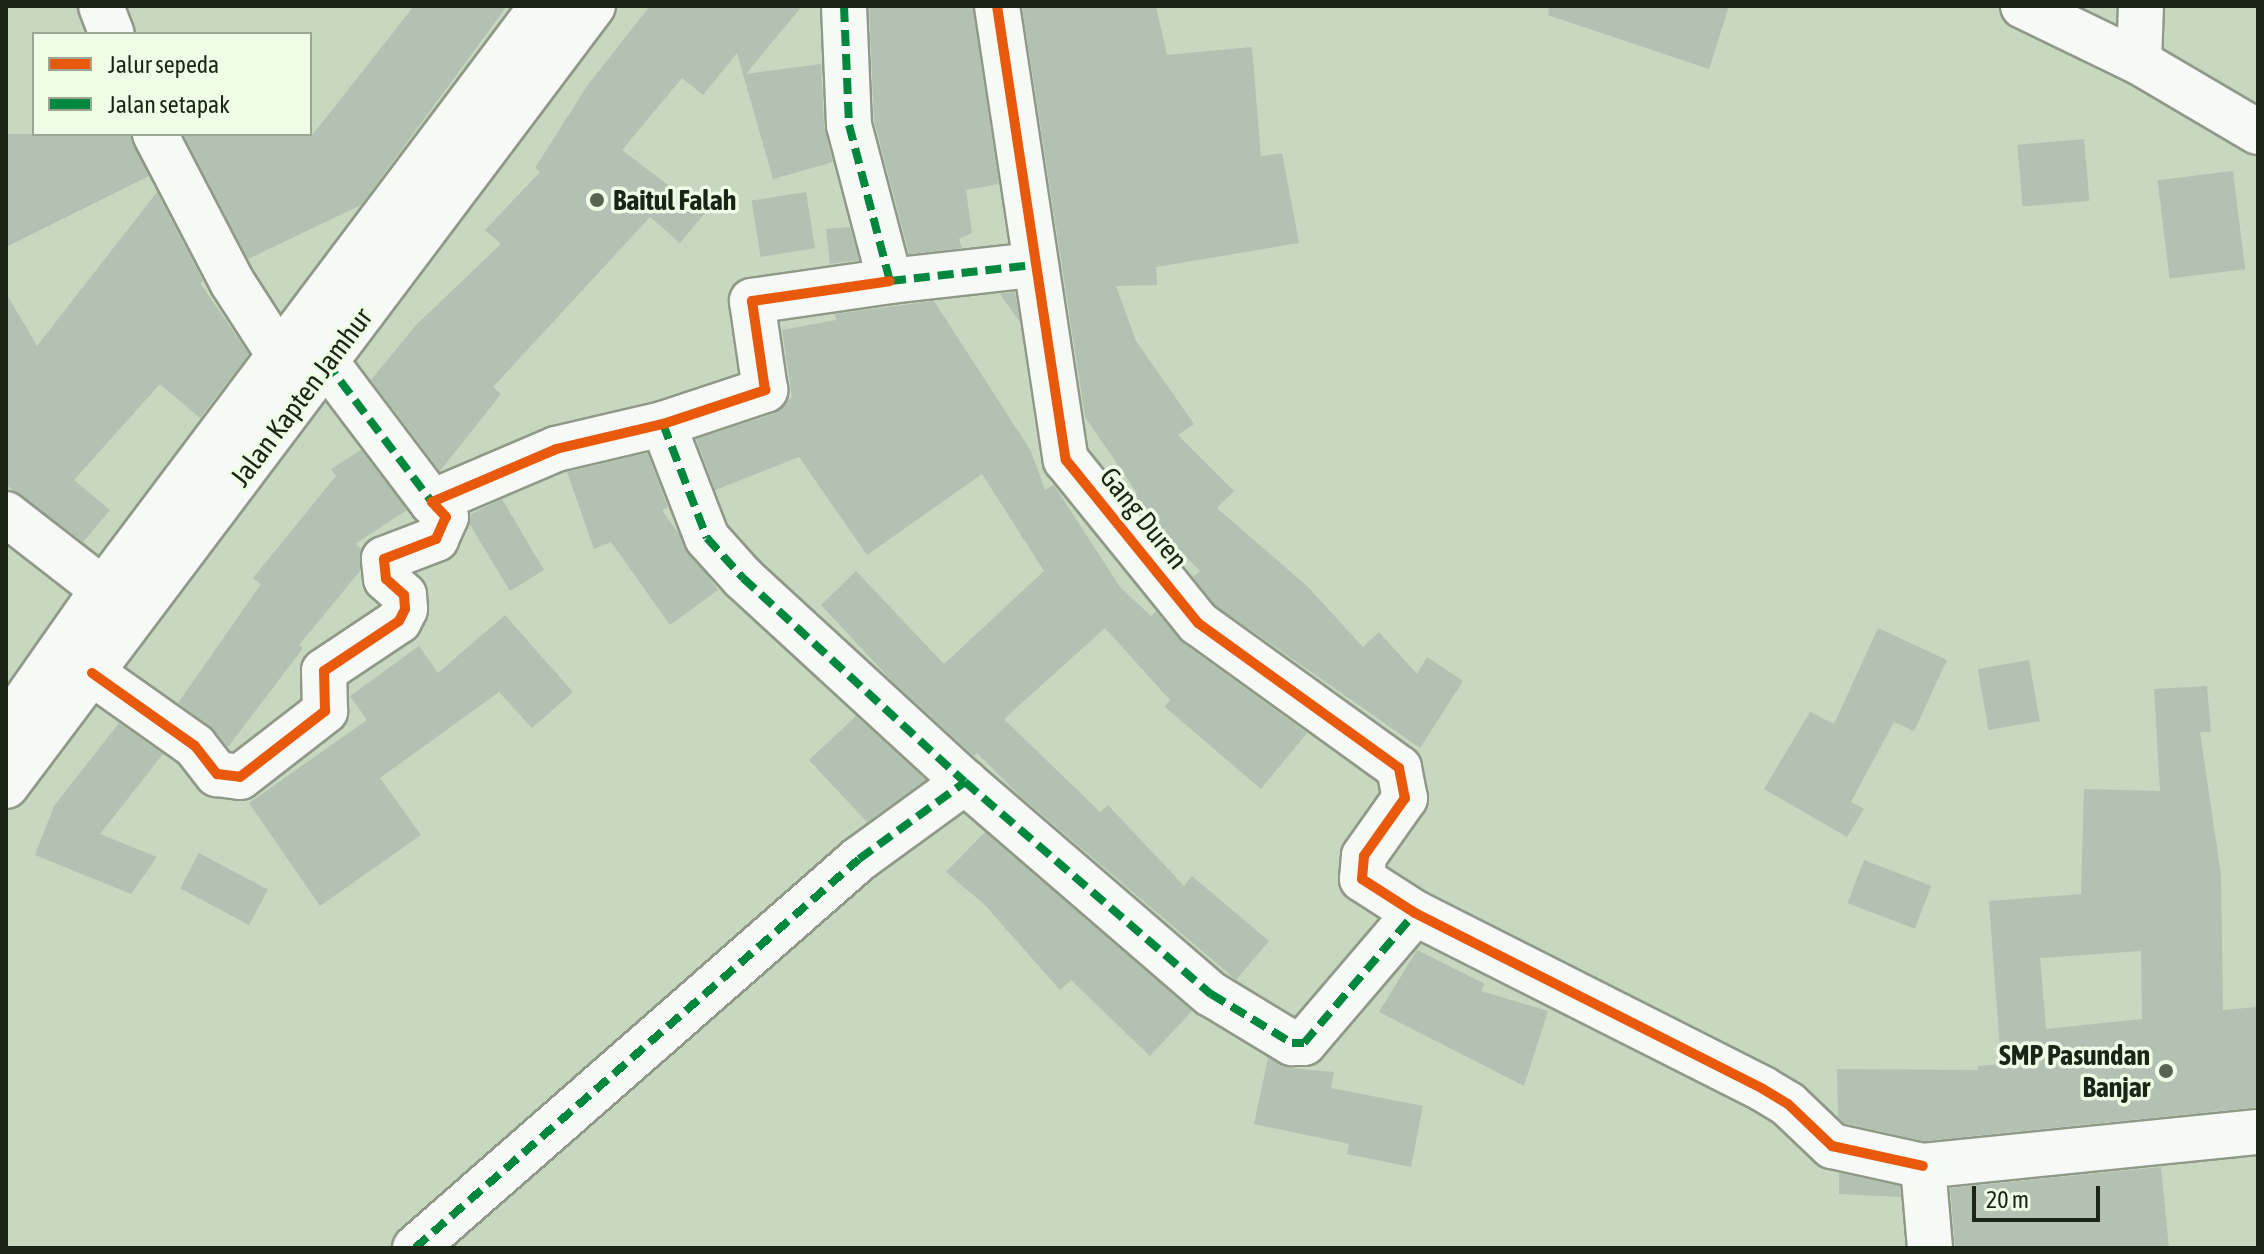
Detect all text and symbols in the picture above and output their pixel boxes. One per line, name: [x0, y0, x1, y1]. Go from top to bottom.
legend: [32, 32, 312, 136]
text: Jalur sepeda: [108, 51, 219, 78]
text: Jalan setapak: [108, 91, 230, 118]
place label: Baitul Falah: [613, 183, 736, 217]
marker: Baitul Falah: [588, 191, 606, 209]
street label: Jalan Kapten Jamhur: [223, 301, 379, 493]
street label: Gang Duren: [1093, 460, 1195, 576]
place label: SMP Pasundan Banjar: [1999, 1038, 2150, 1104]
marker: SMP Pasundan Banjar: [2157, 1062, 2175, 1080]
scale bar: [1976, 1170, 2104, 1220]
text: 20 m: [1986, 1186, 2029, 1213]

